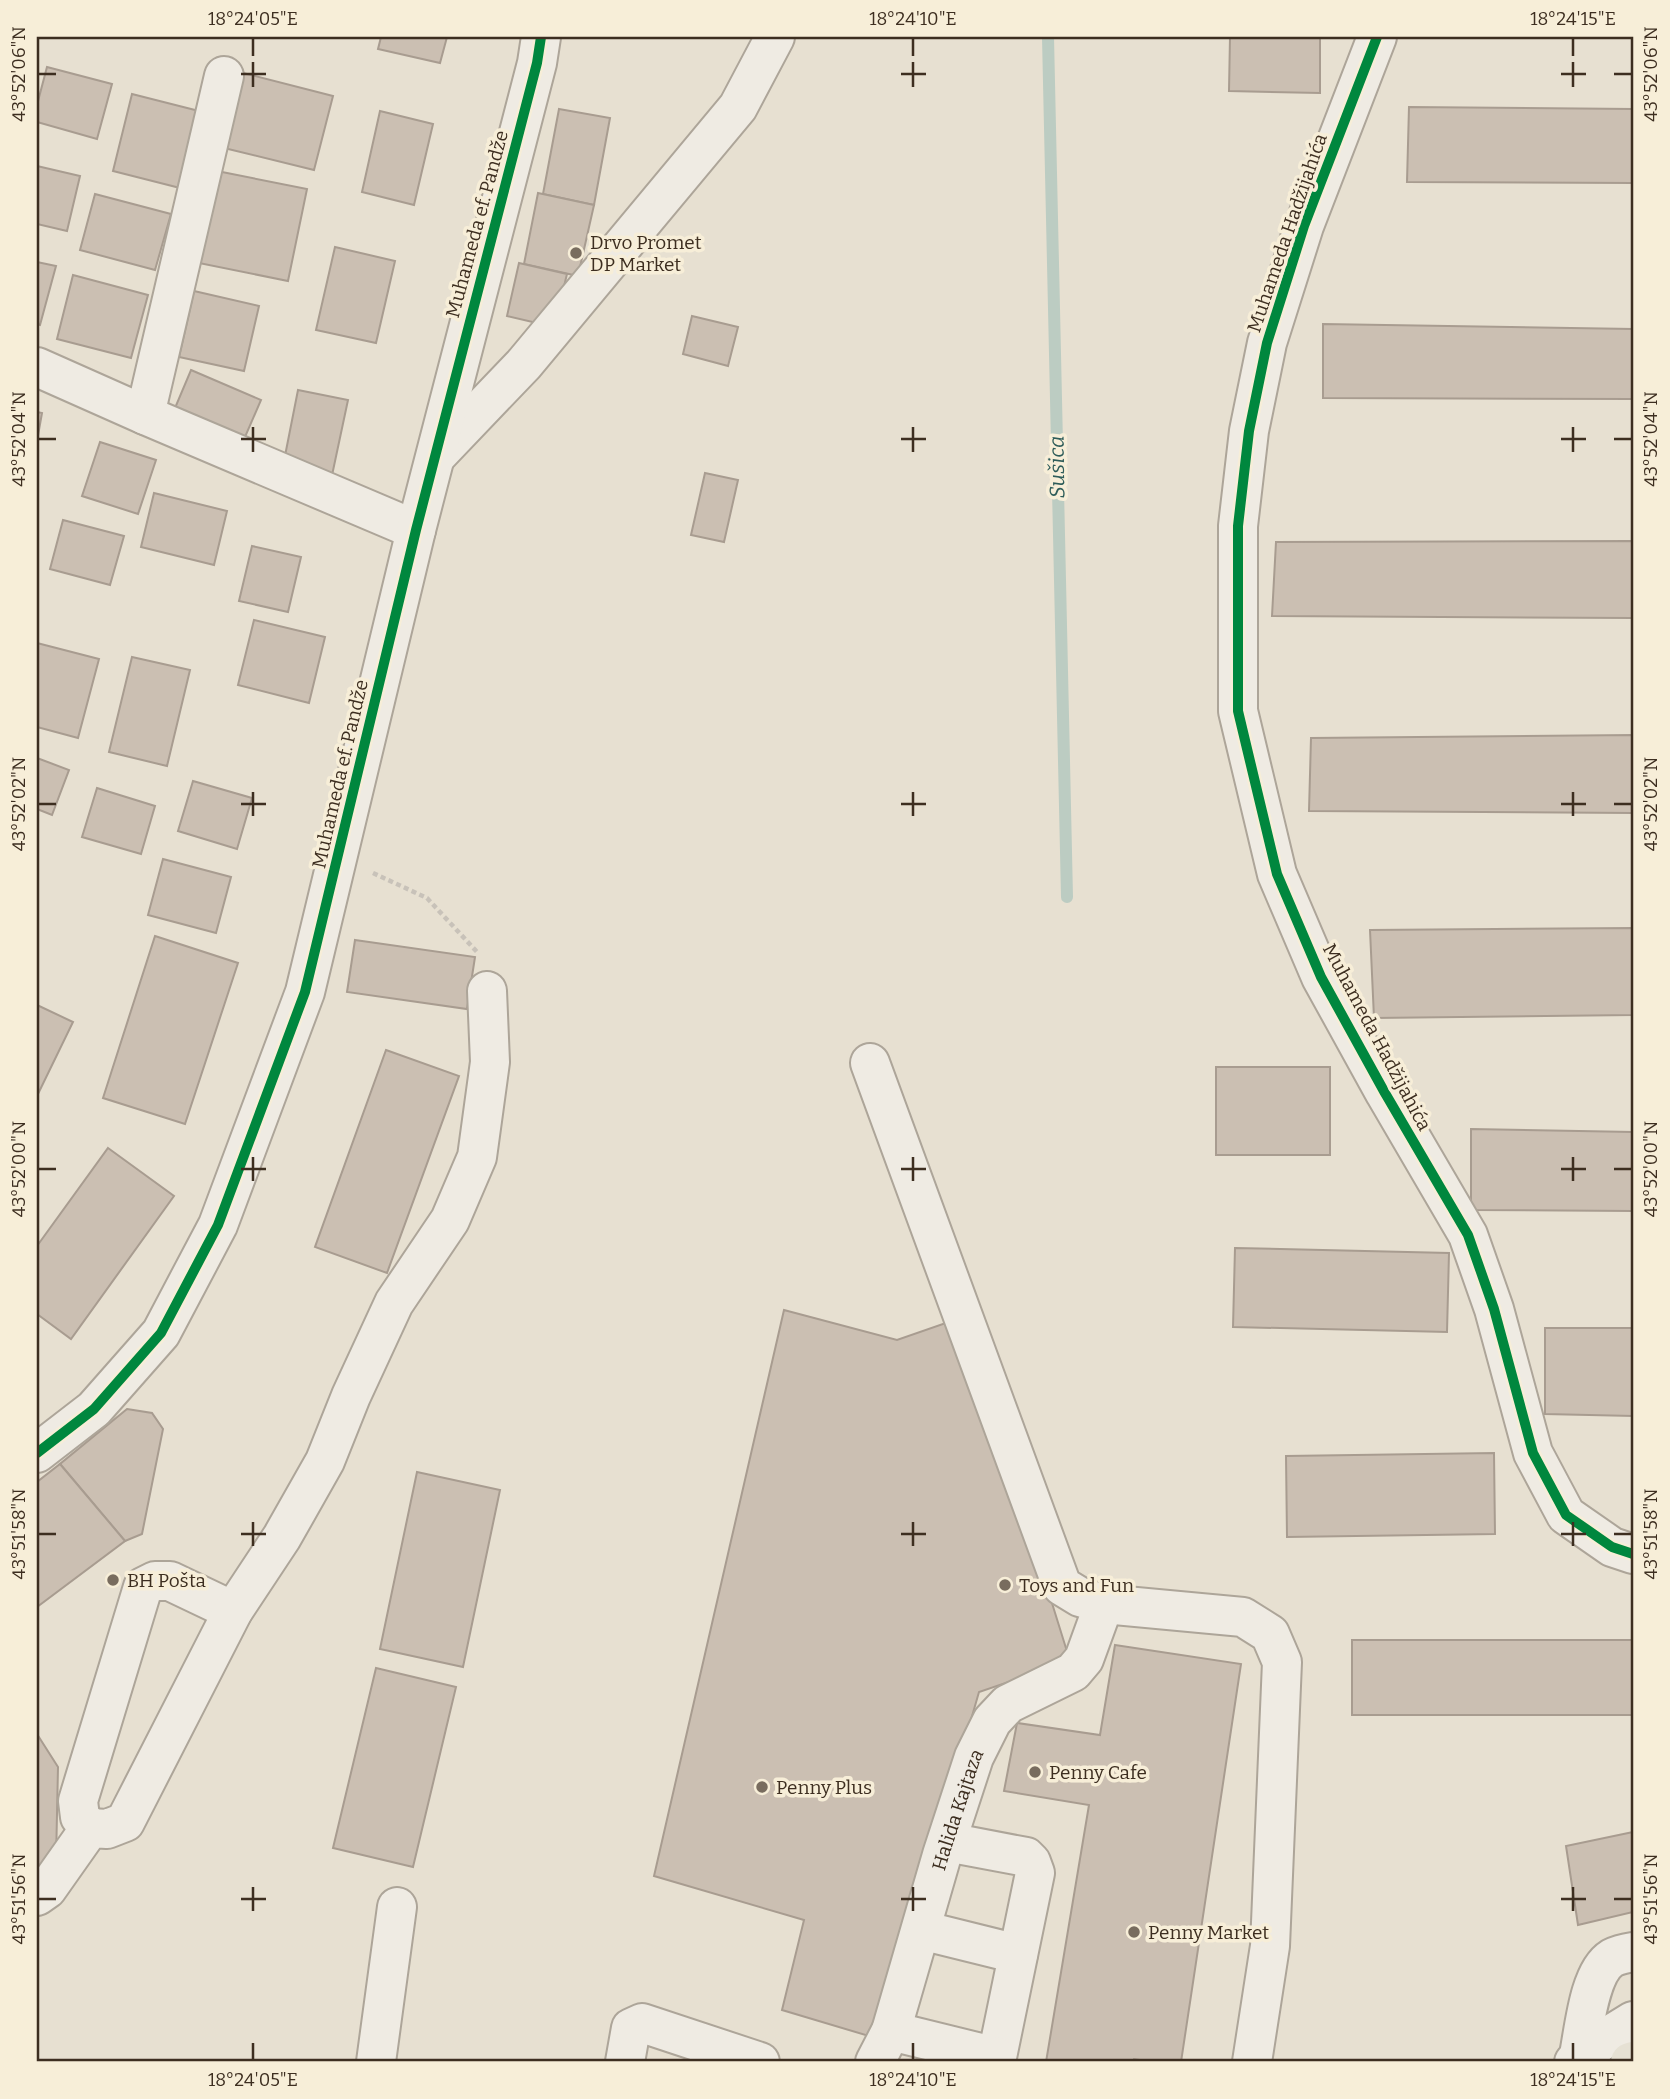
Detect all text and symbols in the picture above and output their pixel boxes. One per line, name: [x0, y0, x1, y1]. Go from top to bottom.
text: 18°24'05"E: [208, 8, 298, 30]
text: 18°24'10"E: [869, 8, 957, 30]
text: 18°24'15"E: [1530, 8, 1616, 30]
text: 43°52'06"N: [8, 26, 30, 122]
text: 43°52'06"N: [1640, 26, 1662, 122]
street label: Muhameda ef. Pandže: [441, 128, 513, 320]
street label: Muhameda Hadžijahića: [1242, 130, 1332, 335]
place label: Drvo Promet DP Market: [590, 231, 702, 276]
marker: Drvo Promet DP Market: [568, 245, 584, 261]
text: 43°52'04"N: [8, 391, 30, 487]
text: 43°52'04"N: [1640, 391, 1662, 487]
water label: Sušica: [1043, 435, 1071, 499]
street label: Muhameda ef. Pandže: [307, 677, 373, 871]
text: 43°52'02"N: [8, 757, 30, 851]
text: 43°52'02"N: [1640, 757, 1662, 851]
street label: Muhameda Hadžijahića: [1318, 939, 1436, 1135]
text: 43°52'00"N: [8, 1121, 30, 1217]
text: 43°52'00"N: [1640, 1121, 1662, 1217]
text: 43°51'58"N: [8, 1489, 30, 1579]
text: 43°51'58"N: [1640, 1489, 1662, 1579]
place label: BH Pošta: [127, 1569, 207, 1592]
marker: BH Pošta: [105, 1572, 121, 1588]
place label: Toys and Fun: [1019, 1574, 1134, 1597]
marker: Toys and Fun: [997, 1577, 1013, 1593]
street label: Halida Kajtaza: [927, 1744, 988, 1873]
place label: Penny Cafe: [1049, 1761, 1147, 1784]
marker: Penny Cafe: [1027, 1764, 1043, 1780]
place label: Penny Plus: [776, 1776, 872, 1799]
marker: Penny Plus: [754, 1779, 770, 1795]
text: 43°51'56"N: [8, 1853, 30, 1945]
text: 43°51'56"N: [1640, 1853, 1662, 1945]
place label: Penny Market: [1148, 1921, 1269, 1944]
marker: Penny Market: [1126, 1924, 1142, 1940]
text: 18°24'05"E: [208, 2069, 298, 2091]
text: 18°24'10"E: [869, 2069, 957, 2091]
text: 18°24'15"E: [1530, 2069, 1616, 2091]

